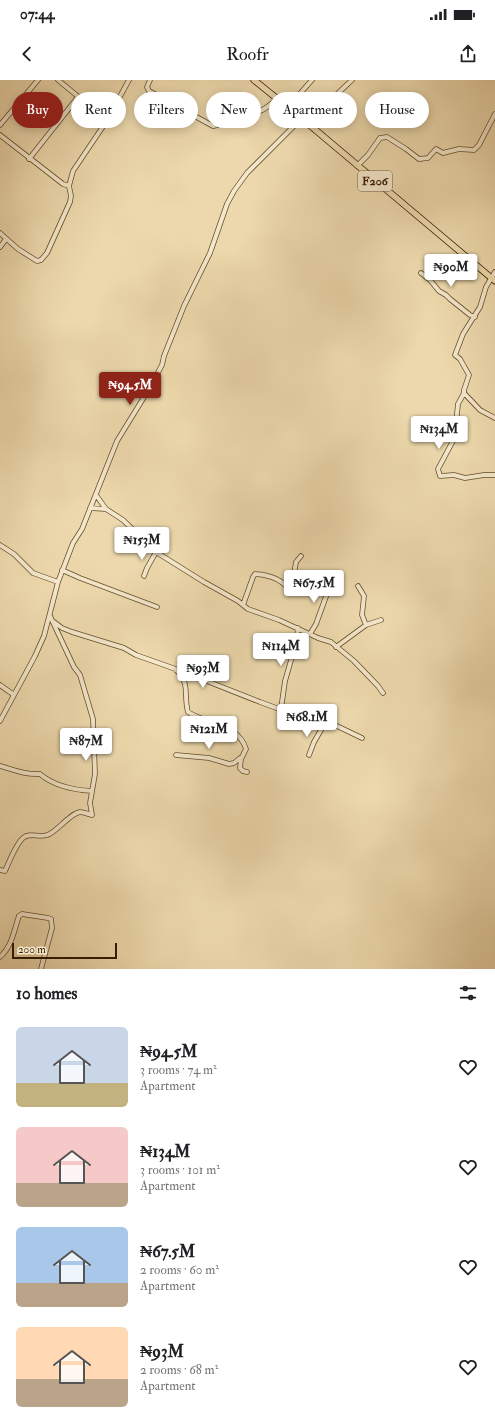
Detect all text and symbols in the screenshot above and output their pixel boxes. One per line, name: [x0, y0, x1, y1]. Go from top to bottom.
text: 07:44: [20, 5, 54, 24]
icon: back: [16, 43, 38, 65]
text: Roofr: [226, 43, 269, 66]
icon: share: [457, 43, 479, 65]
chip: Buy: [12, 92, 63, 128]
chip: Rent: [71, 92, 126, 128]
chip: Filters: [134, 92, 198, 128]
chip: New: [206, 92, 261, 128]
chip: Apartment: [269, 92, 357, 128]
chip: House: [365, 92, 429, 128]
road number: F206: [358, 171, 392, 191]
pin: ₦90M: [427, 254, 475, 288]
text: ₦90M: [433, 259, 469, 275]
pin: ₦94.5M: [97, 372, 163, 406]
text: ₦94.5M: [108, 377, 152, 393]
pin: ₦134M: [411, 416, 467, 450]
text: ₦134M: [420, 421, 458, 437]
pin: ₦153M: [114, 527, 170, 561]
text: ₦153M: [123, 532, 161, 548]
pin: ₦67.5M: [281, 570, 347, 604]
text: ₦67.5M: [293, 575, 335, 591]
pin: ₦114M: [253, 633, 309, 667]
text: ₦114M: [262, 638, 300, 654]
pin: ₦93M: [179, 655, 227, 689]
text: ₦93M: [186, 660, 220, 676]
pin: ₦68.1M: [274, 704, 340, 738]
text: ₦68.1M: [286, 709, 328, 725]
pin: ₦121M: [181, 716, 237, 750]
text: ₦121M: [190, 721, 228, 737]
pin: ₦87M: [62, 728, 110, 762]
text: ₦87M: [69, 733, 103, 749]
scale bar: [12, 941, 117, 960]
text: 200 m: [18, 943, 46, 956]
icon: filters: [457, 982, 479, 1004]
text: 10 homes: [16, 983, 77, 1004]
text: ₦94.5M: [140, 1041, 197, 1062]
icon: home: [48, 1043, 96, 1091]
icon: heart: [457, 1056, 479, 1078]
text: 3 rooms · 74 m²: [140, 1062, 217, 1078]
text: Apartment: [140, 1078, 196, 1094]
text: ₦134M: [140, 1141, 190, 1162]
icon: home: [48, 1143, 96, 1191]
icon: heart: [457, 1156, 479, 1178]
text: 3 rooms · 101 m²: [140, 1162, 220, 1178]
text: Apartment: [140, 1178, 196, 1194]
text: ₦67.5M: [140, 1241, 195, 1262]
icon: home: [48, 1243, 96, 1291]
icon: heart: [457, 1256, 479, 1278]
text: 2 rooms · 60 m²: [140, 1262, 219, 1278]
text: Apartment: [140, 1278, 196, 1294]
text: ₦93M: [140, 1341, 184, 1362]
icon: home: [48, 1343, 96, 1391]
icon: heart: [457, 1356, 479, 1378]
text: 2 rooms · 68 m²: [140, 1362, 218, 1378]
text: Apartment: [140, 1378, 196, 1394]

